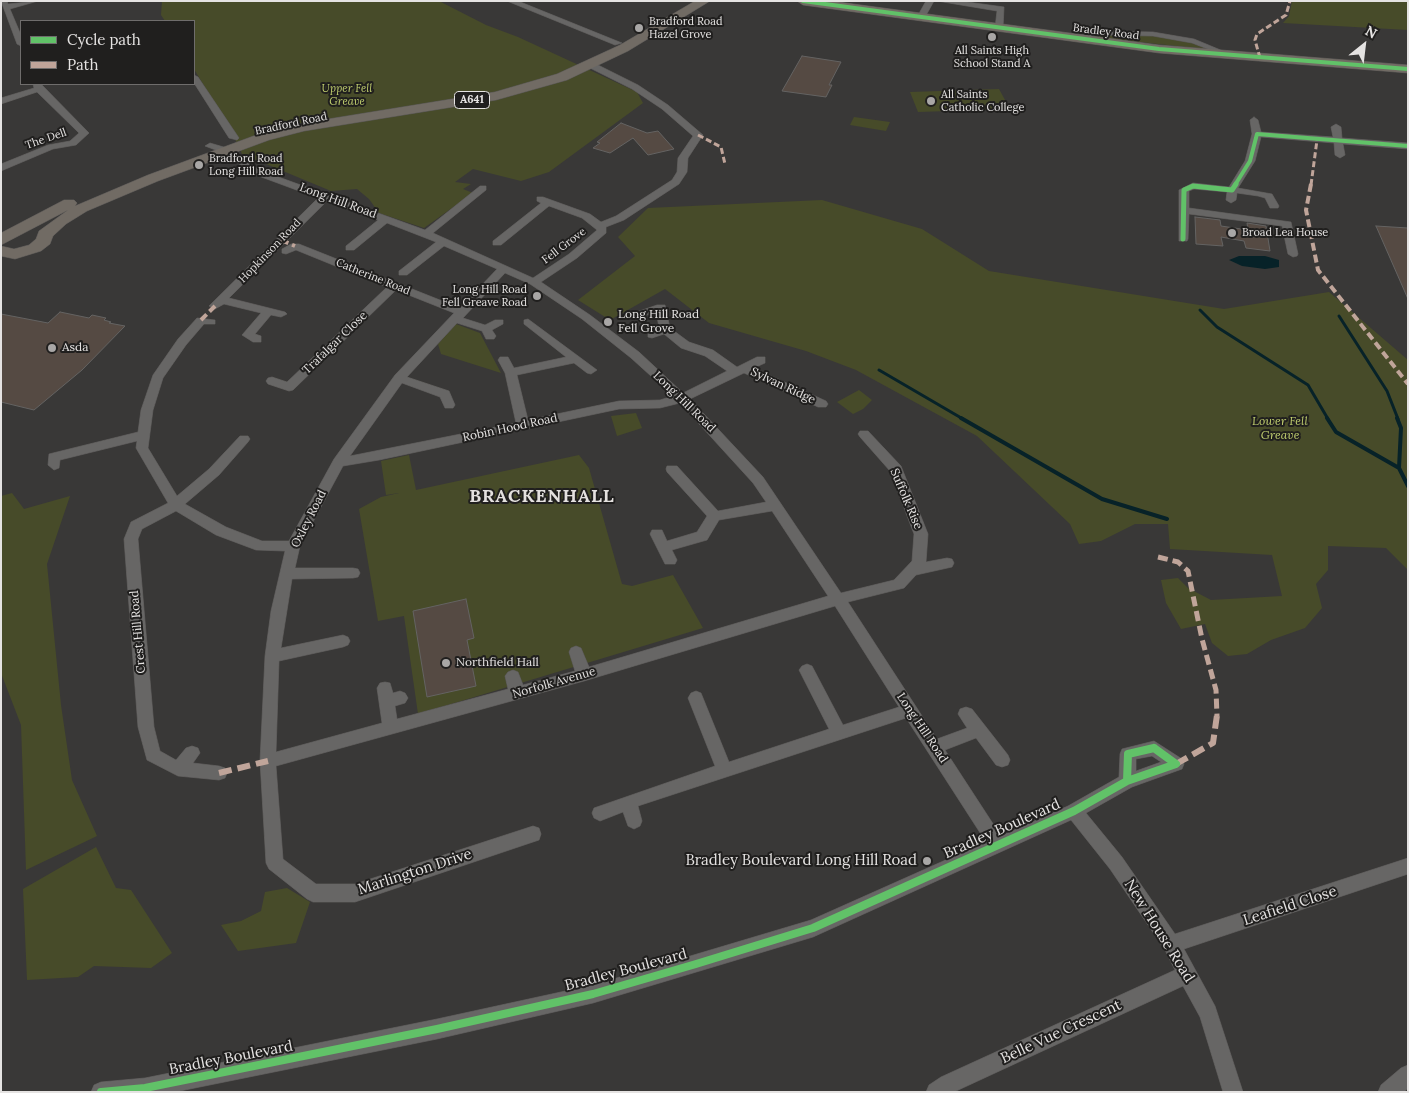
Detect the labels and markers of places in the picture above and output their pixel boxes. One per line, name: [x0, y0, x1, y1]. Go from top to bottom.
place label: Bradford Road Hazel Grove: [649, 15, 722, 41]
marker: Bradford Road Hazel Grove: [633, 22, 645, 34]
marker: All Saints High School Stand A: [986, 31, 998, 43]
place label: All Saints High School Stand A: [954, 44, 1030, 70]
place label: All Saints Catholic College: [941, 88, 1024, 114]
marker: All Saints Catholic College: [925, 95, 937, 107]
place label: Bradford Road Long Hill Road: [209, 152, 283, 178]
marker: Bradford Road Long Hill Road: [193, 159, 205, 171]
place label: Broad Lea House: [1242, 226, 1328, 240]
marker: Broad Lea House: [1226, 227, 1238, 239]
place label: Long Hill Road Fell Greave Road: [442, 283, 527, 309]
marker: Long Hill Road Fell Greave Road: [531, 290, 543, 302]
place label: Long Hill Road Fell Grove: [618, 308, 699, 336]
marker: Long Hill Road Fell Grove: [602, 316, 614, 328]
place label: Asda: [62, 341, 88, 355]
marker: Asda: [46, 342, 58, 354]
place label: Northfield Hall: [456, 656, 539, 670]
marker: Northfield Hall: [440, 657, 452, 669]
place label: Bradley Boulevard Long Hill Road: [686, 852, 917, 870]
marker: Bradley Boulevard Long Hill Road: [921, 855, 933, 867]

